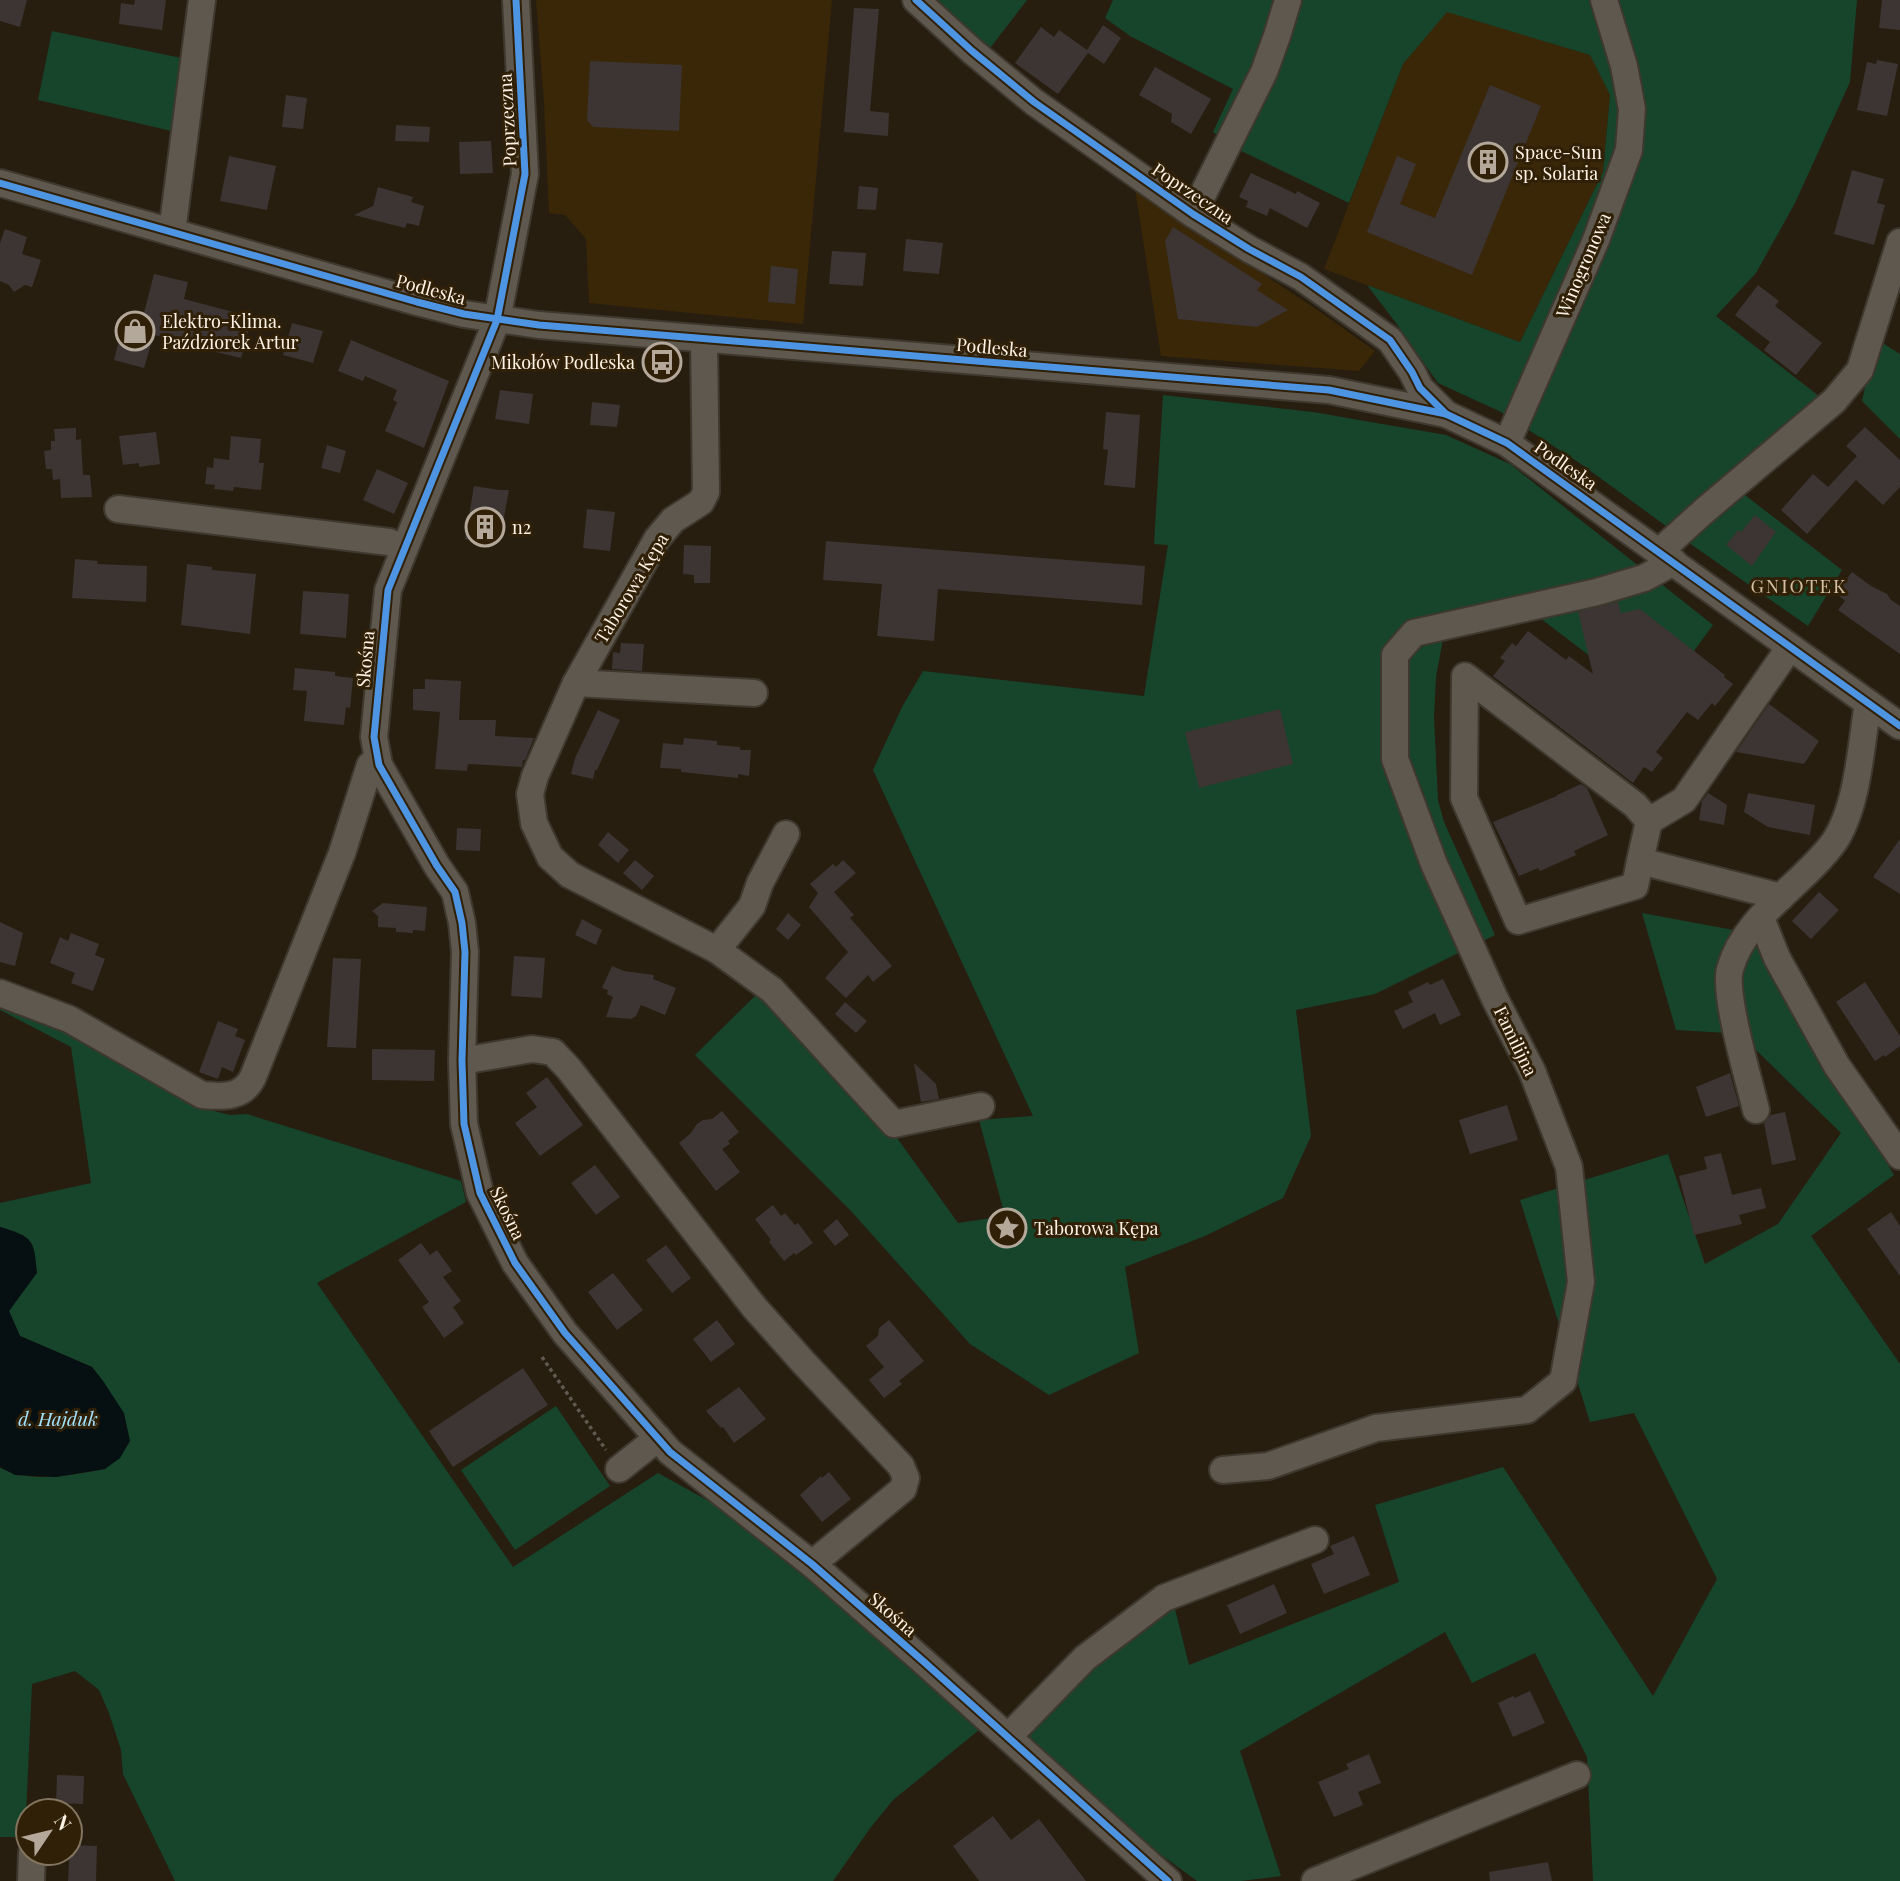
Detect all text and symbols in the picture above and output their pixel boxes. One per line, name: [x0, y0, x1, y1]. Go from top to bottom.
street label: Poprzeczna: [493, 73, 521, 167]
place label: Space-Sun sp. Solaria: [1515, 140, 1602, 185]
building icon: Space-Sun sp. Solaria: [1467, 141, 1509, 183]
street label: Poprzeczna: [1148, 157, 1238, 229]
street label: Winogronowa: [1550, 209, 1616, 322]
street label: Podleska: [393, 268, 469, 310]
place label: Elektro-Klima. Paździorek Artur: [162, 309, 299, 354]
shop icon: Elektro-Klima. Paździorek Artur: [114, 310, 156, 352]
street label: Podleska: [955, 332, 1029, 362]
bus stop icon: Mikołów Podleska: [641, 341, 683, 383]
place label: Mikołów Podleska: [491, 350, 635, 374]
street label: Podleska: [1530, 435, 1602, 495]
building icon: n2: [464, 506, 506, 548]
place label: n2: [512, 515, 531, 539]
street label: Taborowa Kępa: [589, 528, 673, 648]
district label: GNIOTEK: [1751, 572, 1847, 598]
street label: Skośna: [351, 630, 379, 688]
street label: Familijna: [1489, 1002, 1543, 1080]
street label: Skośna: [485, 1182, 531, 1244]
place icon: Taborowa Kępa: [986, 1207, 1028, 1249]
place label: Taborowa Kępa: [1034, 1216, 1159, 1240]
water label: d. Hajduk: [18, 1405, 98, 1431]
street label: Skośna: [864, 1586, 922, 1642]
north arrow: [14, 1797, 84, 1867]
text: N: [49, 1809, 78, 1835]

